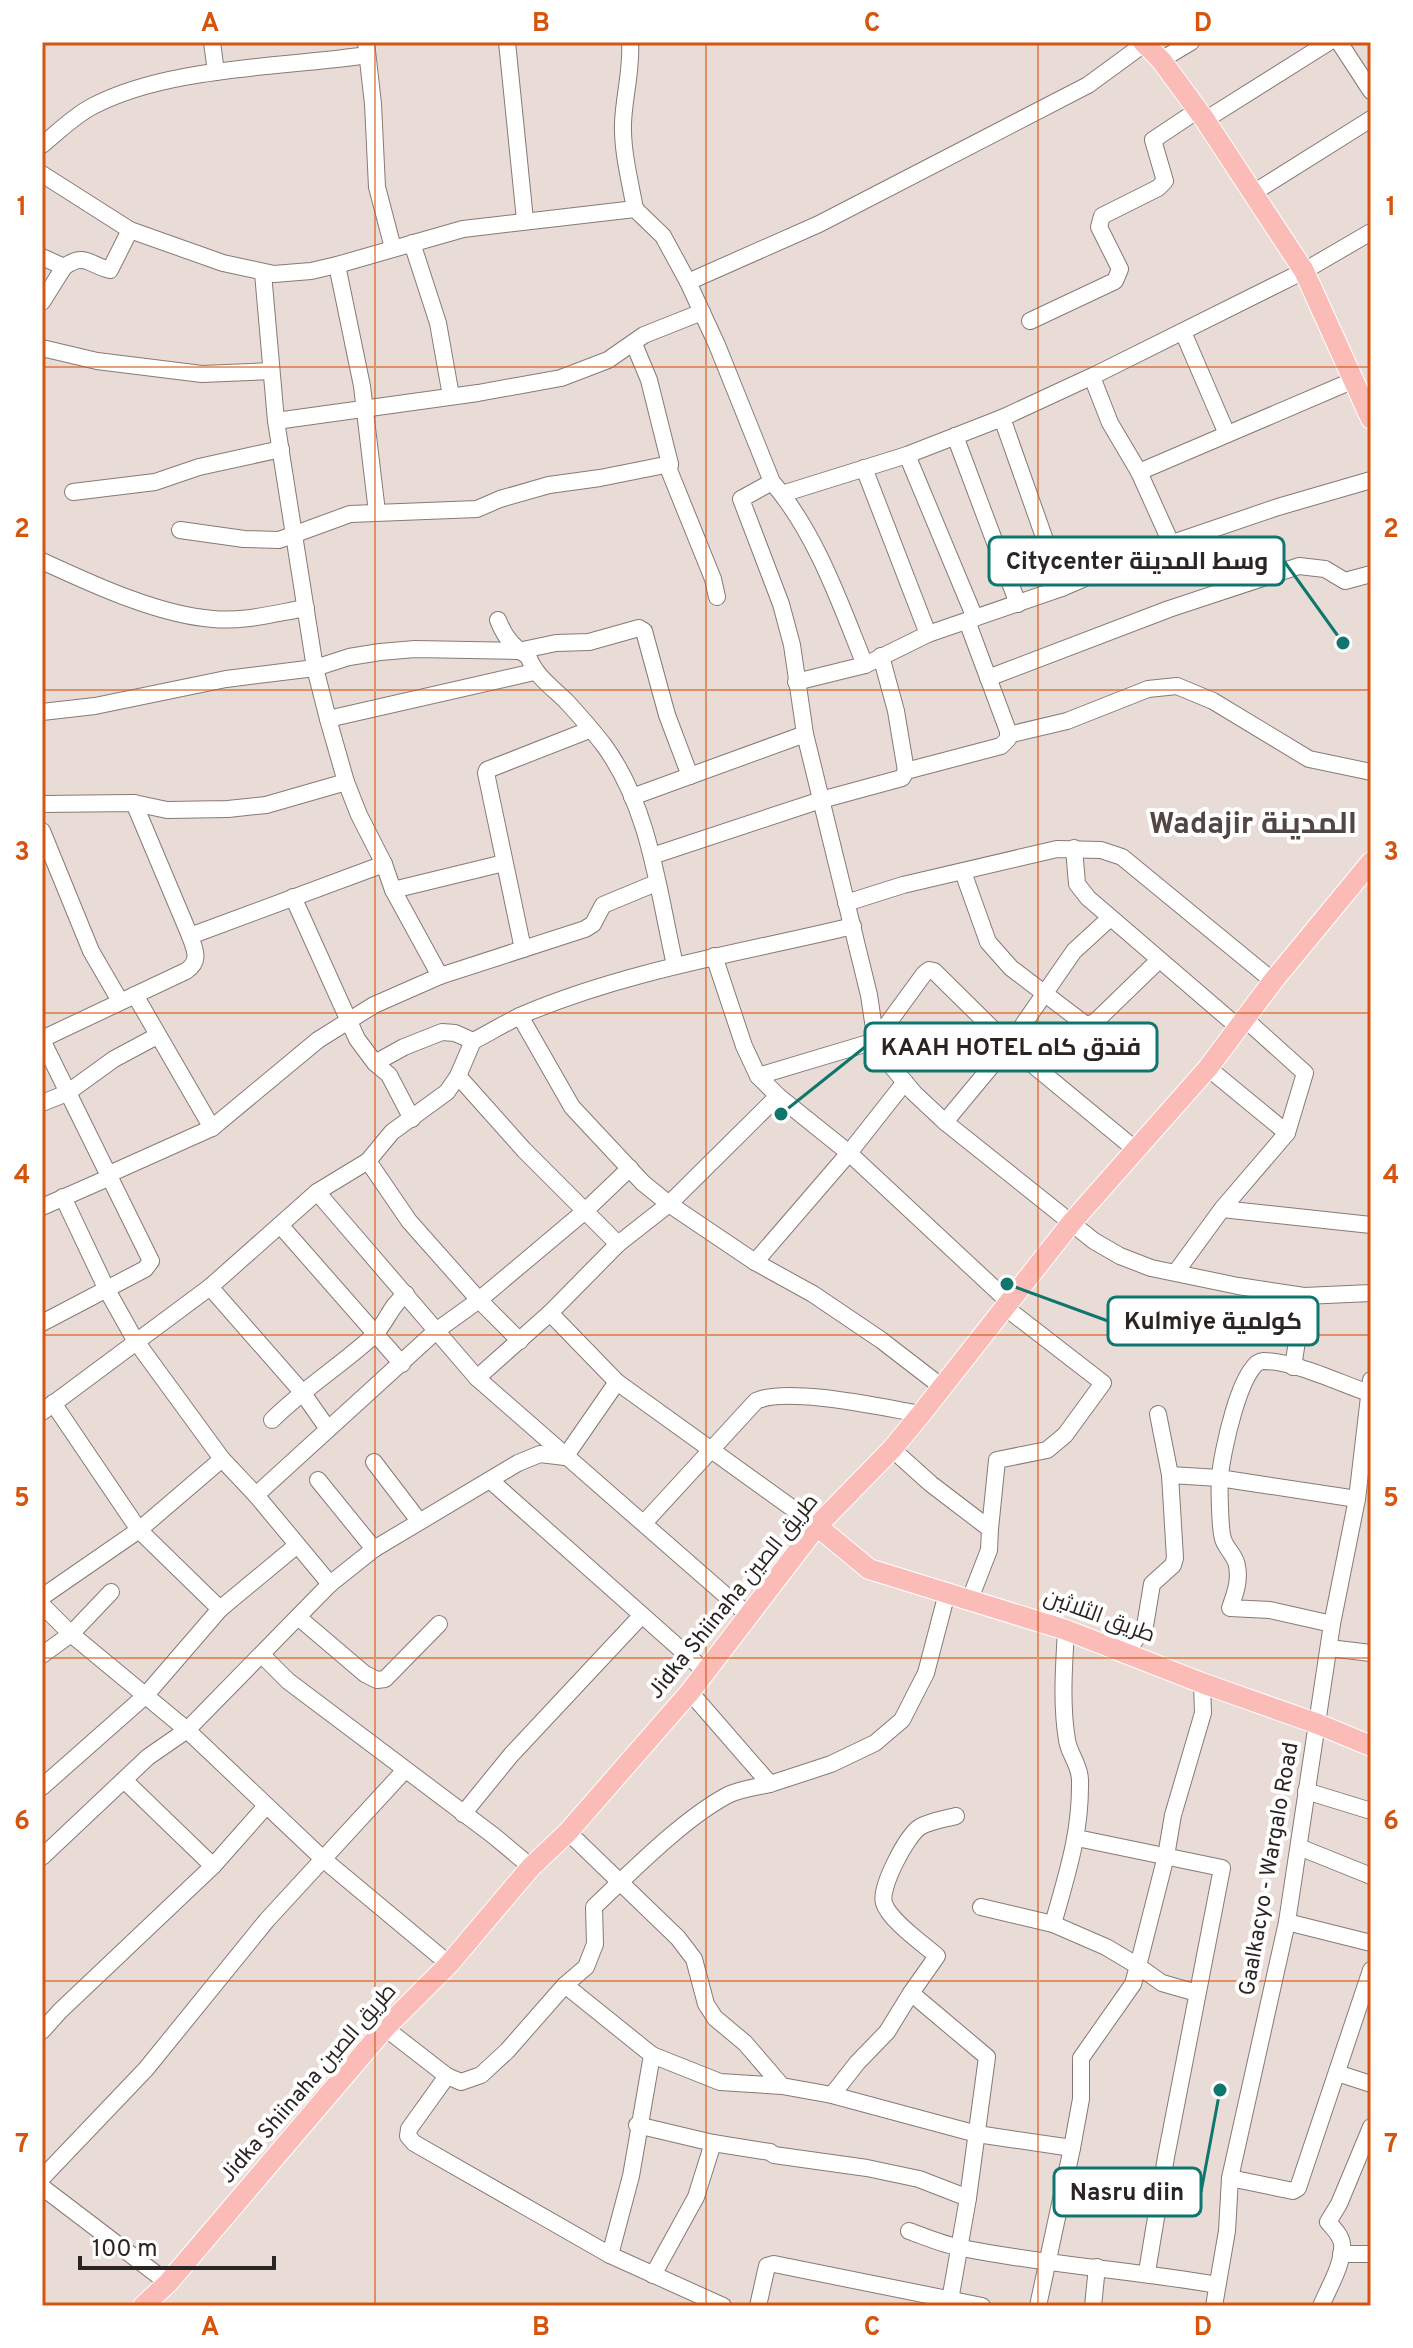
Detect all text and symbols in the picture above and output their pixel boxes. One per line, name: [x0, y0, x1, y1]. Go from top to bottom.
text: A: [201, 8, 219, 41]
text: B: [532, 8, 550, 41]
text: C: [864, 8, 880, 41]
text: D: [1194, 8, 1212, 41]
text: 1: [17, 192, 27, 225]
text: 1: [1386, 192, 1396, 225]
text: 2: [14, 514, 30, 547]
text: 2: [1383, 514, 1399, 547]
callout: Citycenter وسط المدينة: [989, 537, 1284, 585]
text: Citycenter وسط المدينة: [1006, 548, 1268, 578]
district label: Wadajir المدينة: [1149, 807, 1357, 844]
text: 3: [14, 837, 30, 870]
text: 3: [1383, 837, 1399, 870]
callout: KAAH HOTEL فندق كاه: [865, 1023, 1157, 1071]
text: KAAH HOTEL فندق كاه: [881, 1034, 1141, 1064]
text: 4: [14, 1160, 30, 1193]
text: 4: [1383, 1160, 1399, 1193]
callout: Kulmiye كولمية: [1108, 1297, 1318, 1345]
text: Kulmiye كولمية: [1124, 1308, 1302, 1338]
text: 5: [14, 1483, 30, 1516]
text: 5: [1383, 1483, 1399, 1516]
street label: Jidka Shiinaha طريق الصين: [643, 1489, 825, 1705]
street label: طريق الثلاثين: [1040, 1584, 1158, 1650]
street label: Gaalkacyo - Wargalo Road: [1234, 1740, 1306, 1998]
text: 6: [14, 1806, 30, 1839]
text: 6: [1383, 1806, 1399, 1839]
street label: Jidka Shiinaha طريق الصين: [215, 1979, 403, 2189]
text: 7: [15, 2129, 29, 2162]
text: 7: [1384, 2129, 1398, 2162]
callout: Nasru diin: [1054, 2168, 1201, 2216]
text: Nasru diin: [1070, 2179, 1184, 2209]
scale bar: [80, 2220, 274, 2270]
text: 100 m: [92, 2235, 158, 2265]
text: A: [201, 2312, 219, 2345]
text: B: [532, 2312, 550, 2345]
text: C: [864, 2312, 880, 2345]
text: D: [1194, 2312, 1212, 2345]

